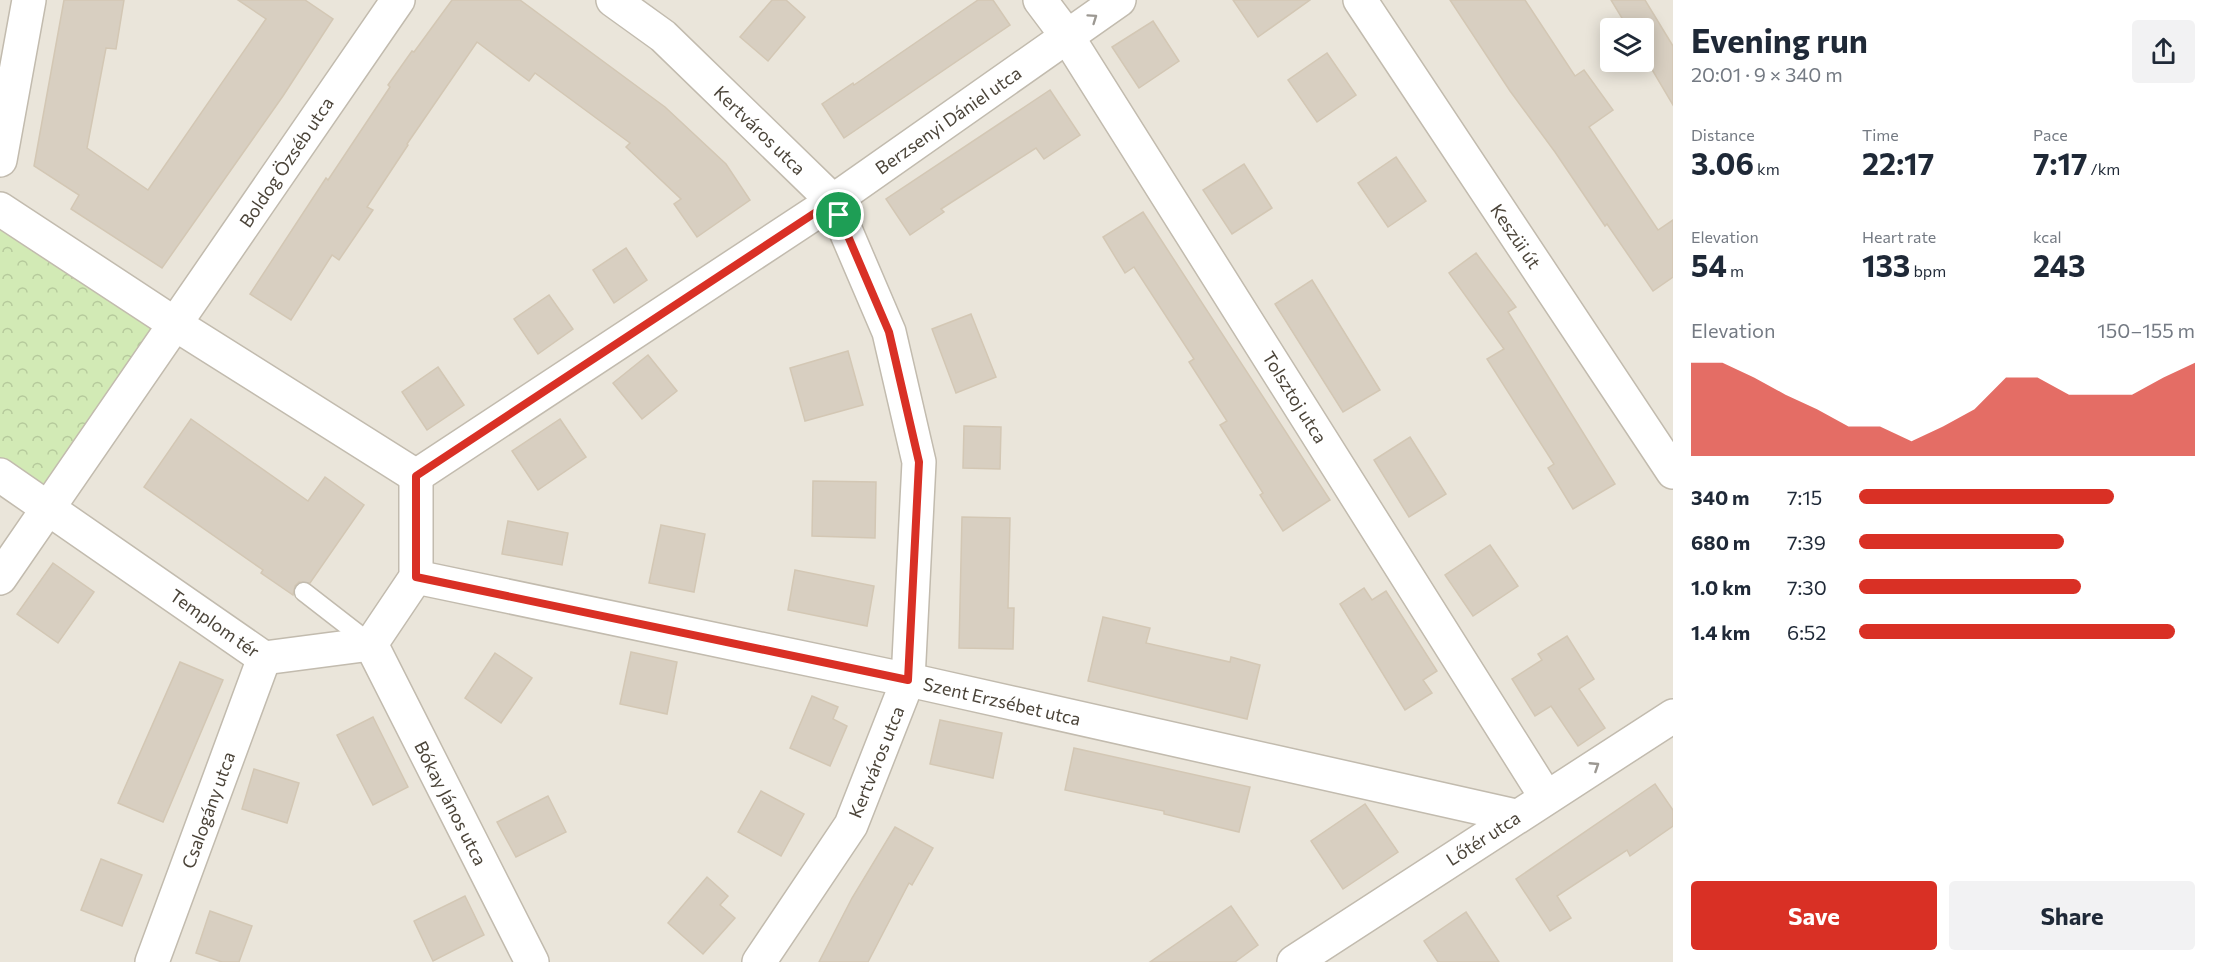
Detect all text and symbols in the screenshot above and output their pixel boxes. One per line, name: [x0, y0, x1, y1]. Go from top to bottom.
one-way arrow: [1086, 14, 1097, 25]
map controls: [1600, 18, 1654, 72]
button: layers: [1600, 18, 1654, 72]
text: Evening run: [1691, 19, 1868, 60]
button: share: [2132, 20, 2195, 83]
street label: Berzsenyi Dániel utca: [871, 61, 1025, 179]
text: 20:01 · 9 × 340 m: [1691, 62, 1843, 86]
street label: Kertváros utca: [710, 81, 810, 179]
street label: Boldog Özséb utca: [234, 93, 338, 231]
text: Distance: [1691, 125, 1755, 144]
text: Time: [1862, 125, 1899, 144]
text: Pace: [2033, 125, 2068, 144]
text: 3.06: [1691, 144, 1754, 181]
text: 22:17: [1862, 144, 1934, 181]
text: 7:17: [2033, 144, 2087, 181]
text: km: [1754, 159, 1780, 178]
text: /km: [2087, 159, 2120, 178]
pin: [813, 189, 864, 240]
icon: arrive: [822, 198, 855, 231]
street label: Keszüi út: [1486, 199, 1546, 273]
text: Elevation: [1691, 227, 1759, 246]
text: Heart rate: [1862, 227, 1936, 246]
text: kcal: [2033, 227, 2062, 246]
text: 54: [1691, 246, 1727, 283]
text: 133: [1862, 246, 1910, 283]
text: 243: [2033, 246, 2086, 283]
text: m: [1727, 261, 1744, 280]
text: bpm: [1910, 261, 1946, 280]
text: Elevation: [1691, 318, 1776, 342]
text: 150–155 m: [2097, 318, 2195, 342]
street label: Tolsztoj utca: [1258, 347, 1332, 447]
text: 340 m: [1691, 485, 1749, 509]
text: 7:15: [1787, 485, 1822, 509]
text: 680 m: [1691, 530, 1750, 554]
text: 7:39: [1787, 530, 1826, 554]
text: 1.0 km: [1691, 575, 1751, 599]
text: 7:30: [1787, 575, 1827, 599]
street label: Templom tér: [166, 584, 264, 662]
text: 1.4 km: [1691, 620, 1750, 644]
text: 6:52: [1787, 620, 1826, 644]
street label: Szent Erzsébet utca: [921, 672, 1083, 730]
street label: Kertváros utca: [844, 703, 908, 821]
street label: Bókay János utca: [410, 737, 492, 869]
street label: Csalogány utca: [177, 749, 239, 871]
one-way arrow: [1589, 761, 1599, 773]
street label: Lőtér utca: [1442, 806, 1524, 870]
button: Save: [1691, 881, 1937, 950]
button: Share: [1949, 881, 2195, 950]

